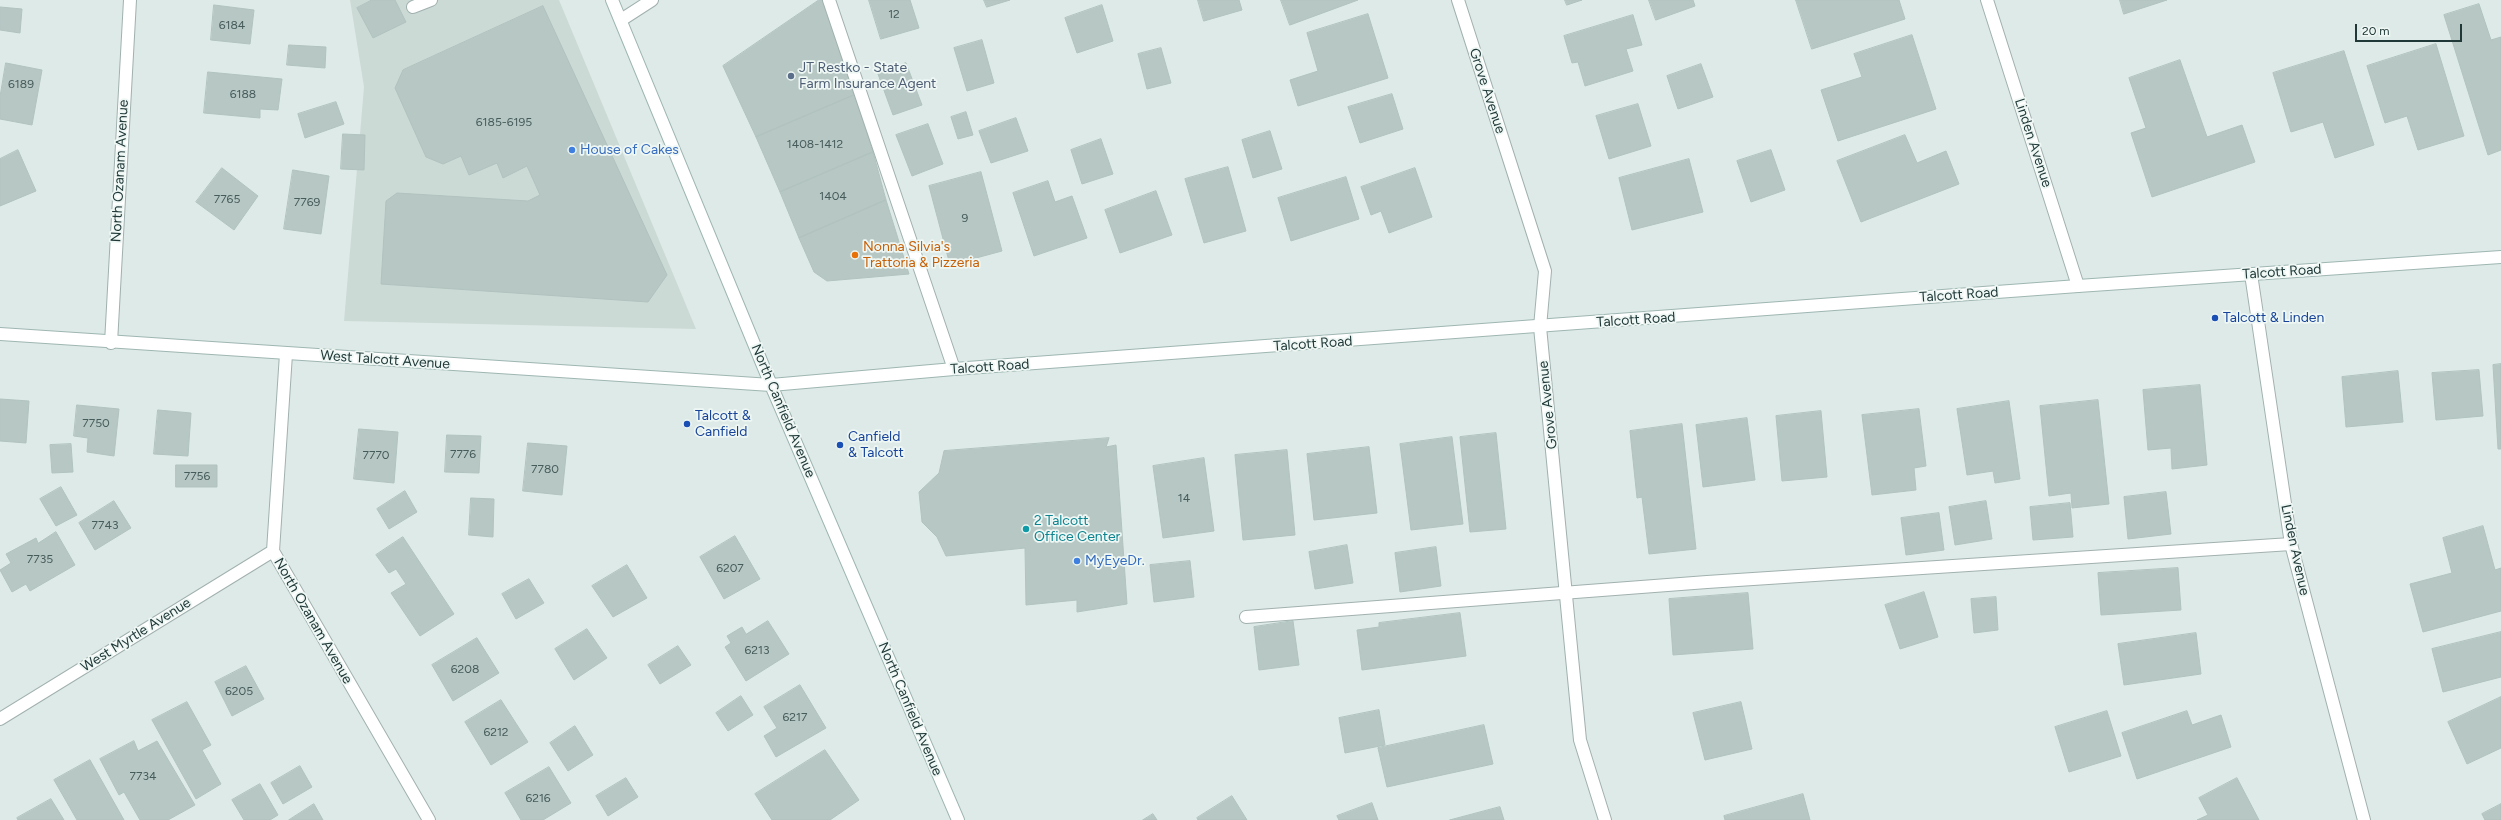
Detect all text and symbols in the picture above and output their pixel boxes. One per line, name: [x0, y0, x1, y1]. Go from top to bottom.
house number: 12: [888, 7, 900, 21]
scale bar: [2357, 16, 2464, 42]
house number: 6184: [219, 18, 245, 32]
text: 20 m: [2362, 24, 2390, 38]
street label: Grove Avenue: [1465, 46, 1509, 136]
place label: JT Restko - State Farm Insurance Agent: [799, 60, 936, 92]
marker: JT Restko - State Farm Insurance Agent: [786, 71, 796, 81]
house number: 6189: [8, 77, 34, 91]
house number: 6188: [230, 87, 256, 101]
street label: Linden Avenue: [2011, 96, 2055, 190]
street label: North Ozanam Avenue: [108, 99, 132, 243]
house number: 6185-6195: [476, 115, 532, 129]
house number: 1408-1412: [787, 137, 843, 151]
place label: House of Cakes: [580, 142, 679, 158]
marker: House of Cakes: [567, 145, 577, 155]
house number: 1404: [819, 189, 847, 203]
house number: 7765: [214, 192, 240, 206]
house number: 7769: [294, 195, 320, 209]
house number: 9: [962, 211, 968, 225]
place label: Nonna Silvia's Trattoria & Pizzeria: [863, 239, 980, 272]
marker: Nonna Silvia's Trattoria & Pizzeria: [850, 250, 860, 260]
street label: Talcott Road: [2242, 261, 2322, 283]
street label: Talcott Road: [1919, 284, 1999, 306]
street label: Talcott Road: [1596, 309, 1676, 331]
place label: Talcott & Linden: [2223, 310, 2324, 326]
marker: Talcott & Linden: [2210, 313, 2220, 323]
street label: Talcott Road: [1273, 333, 1353, 355]
street label: North Canfield Avenue: [747, 342, 819, 480]
street label: West Talcott Avenue: [320, 347, 450, 373]
street label: Talcott Road: [950, 356, 1030, 378]
street label: Grove Avenue: [1535, 360, 1561, 450]
place label: Talcott & Canfield: [695, 408, 751, 440]
house number: 7750: [82, 416, 110, 430]
marker: Talcott & Canfield: [682, 419, 692, 429]
place label: Canfield & Talcott: [848, 429, 904, 462]
marker: Canfield & Talcott: [835, 440, 845, 450]
house number: 7776: [450, 447, 476, 461]
house number: 7770: [362, 448, 390, 462]
house number: 7780: [531, 462, 559, 476]
house number: 7756: [184, 469, 210, 483]
house number: 14: [1178, 491, 1190, 505]
street label: Linden Avenue: [2277, 503, 2313, 597]
place label: 2 Talcott Office Center: [1034, 513, 1120, 546]
house number: 7743: [92, 518, 118, 532]
marker: 2 Talcott Office Center: [1021, 524, 1031, 534]
house number: 7735: [27, 552, 53, 566]
place label: MyEyeDr.: [1085, 553, 1145, 569]
street label: North Ozanam Avenue: [270, 555, 356, 687]
marker: MyEyeDr.: [1072, 556, 1082, 566]
house number: 6207: [716, 561, 744, 575]
street label: West Myrtle Avenue: [78, 594, 194, 676]
street label: North Canfield Avenue: [874, 640, 946, 778]
house number: 6213: [745, 643, 769, 657]
house number: 6208: [451, 662, 479, 676]
house number: 6205: [225, 684, 253, 698]
house number: 6217: [783, 710, 807, 724]
house number: 6212: [483, 725, 509, 739]
house number: 7734: [130, 769, 156, 783]
house number: 6216: [525, 791, 551, 805]

